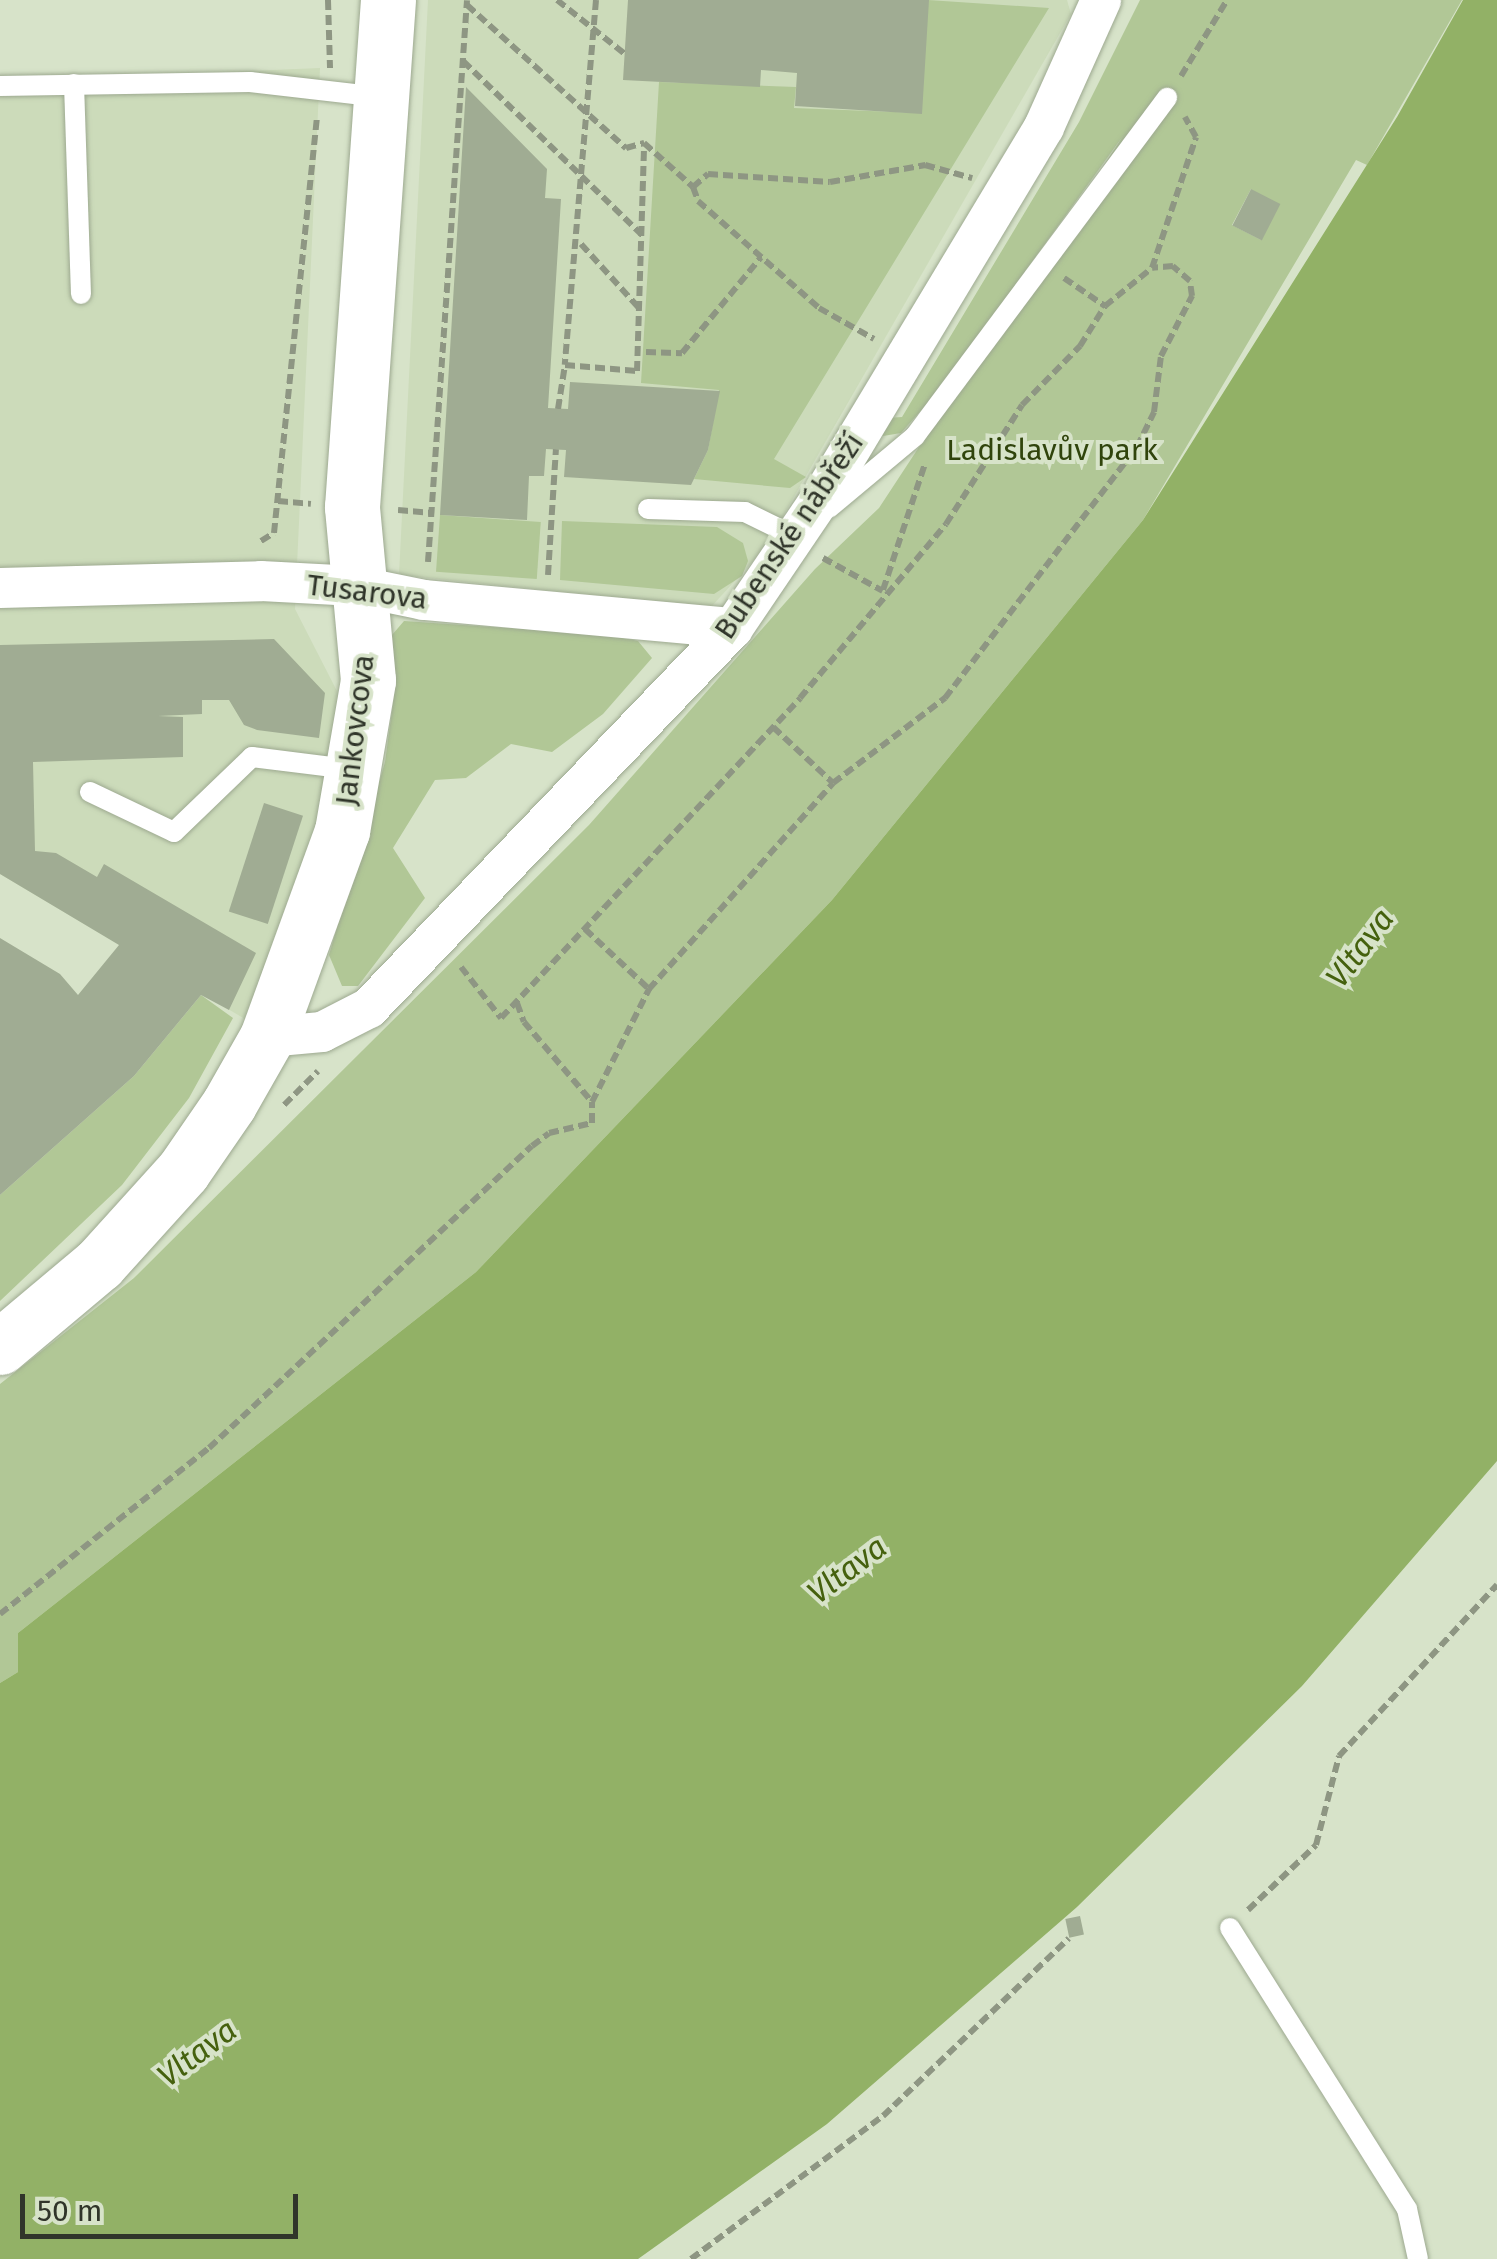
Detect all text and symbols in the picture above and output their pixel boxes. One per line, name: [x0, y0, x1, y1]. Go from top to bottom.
street label: Bubenské nábřeží: [707, 426, 871, 646]
park label: Ladislavův park: [946, 432, 1158, 468]
street label: Tusarova: [305, 567, 429, 617]
street label: Jankovcova: [328, 652, 382, 808]
water label: Vltava: [1318, 901, 1402, 995]
water label: Vltava: [800, 1528, 894, 1612]
water label: Vltava: [150, 2011, 244, 2095]
scale bar: [25, 2174, 302, 2236]
text: 50 m: [37, 2193, 102, 2229]

